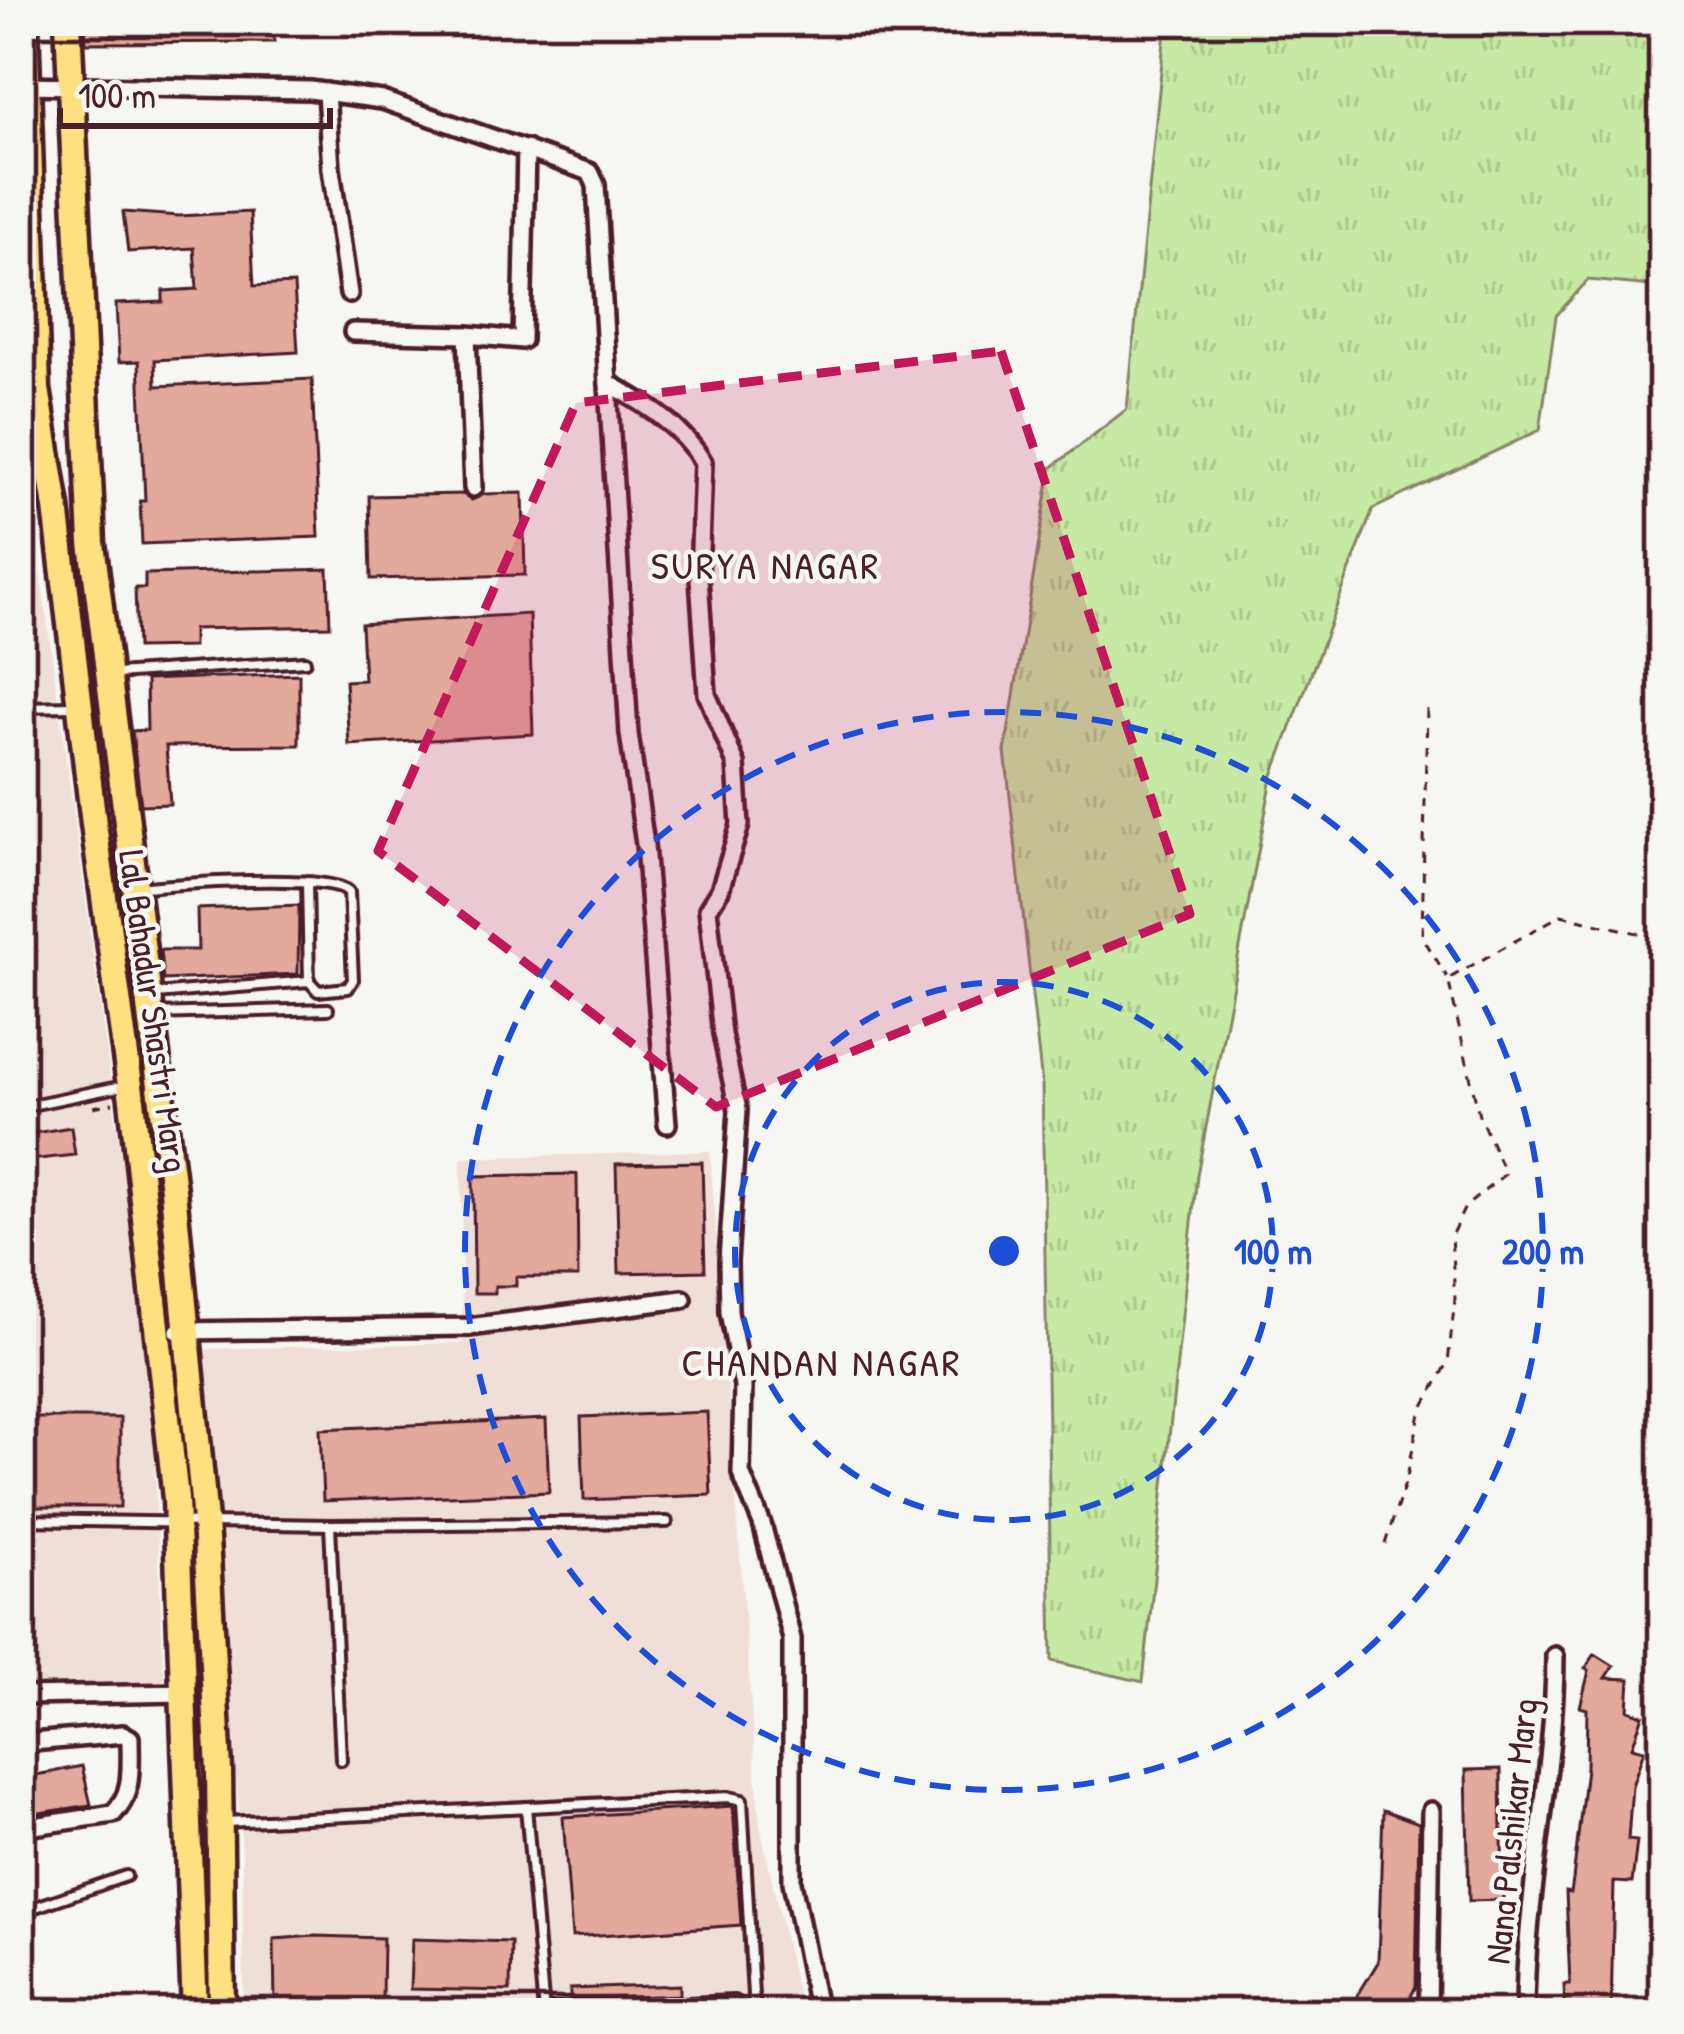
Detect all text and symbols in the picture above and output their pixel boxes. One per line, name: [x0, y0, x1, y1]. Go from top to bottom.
scale bar: [60, 54, 330, 128]
text: 100 m: [78, 70, 156, 119]
district label: SURYA NAGAR: [651, 538, 881, 591]
street label: Lal Bahadur Shastri Marg: [108, 847, 202, 1175]
text: 100 m: [1234, 1226, 1312, 1275]
text: 200 m: [1502, 1226, 1584, 1275]
centre of rings: [983, 1230, 1025, 1272]
district label: CHANDAN NAGAR: [682, 1335, 962, 1388]
street label: Nana Palshikar Marg: [1472, 1696, 1548, 1966]

